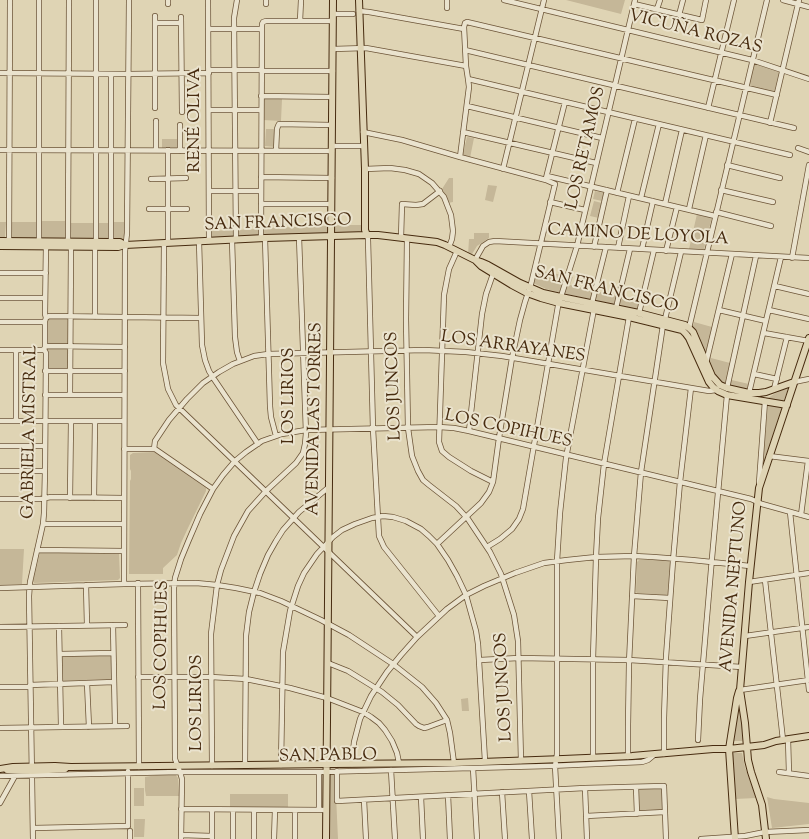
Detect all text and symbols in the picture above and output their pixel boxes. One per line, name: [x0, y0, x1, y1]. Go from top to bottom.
street label: VICUÑA ROZAS: [626, 7, 764, 59]
street label: RENÉ OLIVA: [186, 67, 206, 173]
street label: LOS RETAMOS: [563, 85, 611, 211]
street label: SAN FRANCISCO: [204, 211, 352, 237]
street label: CAMINO DE LOYOLA: [547, 221, 729, 251]
street label: SAN FRANCISCO: [532, 263, 680, 319]
street label: AVENIDA LAS TORRES: [304, 322, 328, 516]
street label: LOS ARRAYANES: [440, 328, 586, 368]
street label: LOS JUNCOS: [383, 331, 407, 441]
street label: GABRIELA MISTRAL: [19, 345, 43, 519]
street label: LOS LIRIOS: [280, 348, 300, 444]
street label: LOS COPIHUES: [442, 407, 574, 453]
street label: AVENIDA NEPTUNO: [717, 500, 753, 674]
street label: LOS COPIHUES: [152, 580, 174, 710]
street label: LOS JUNCOS: [492, 632, 518, 742]
street label: LOS LIRIOS: [188, 655, 208, 751]
street label: SAN PABLO: [279, 746, 377, 768]

